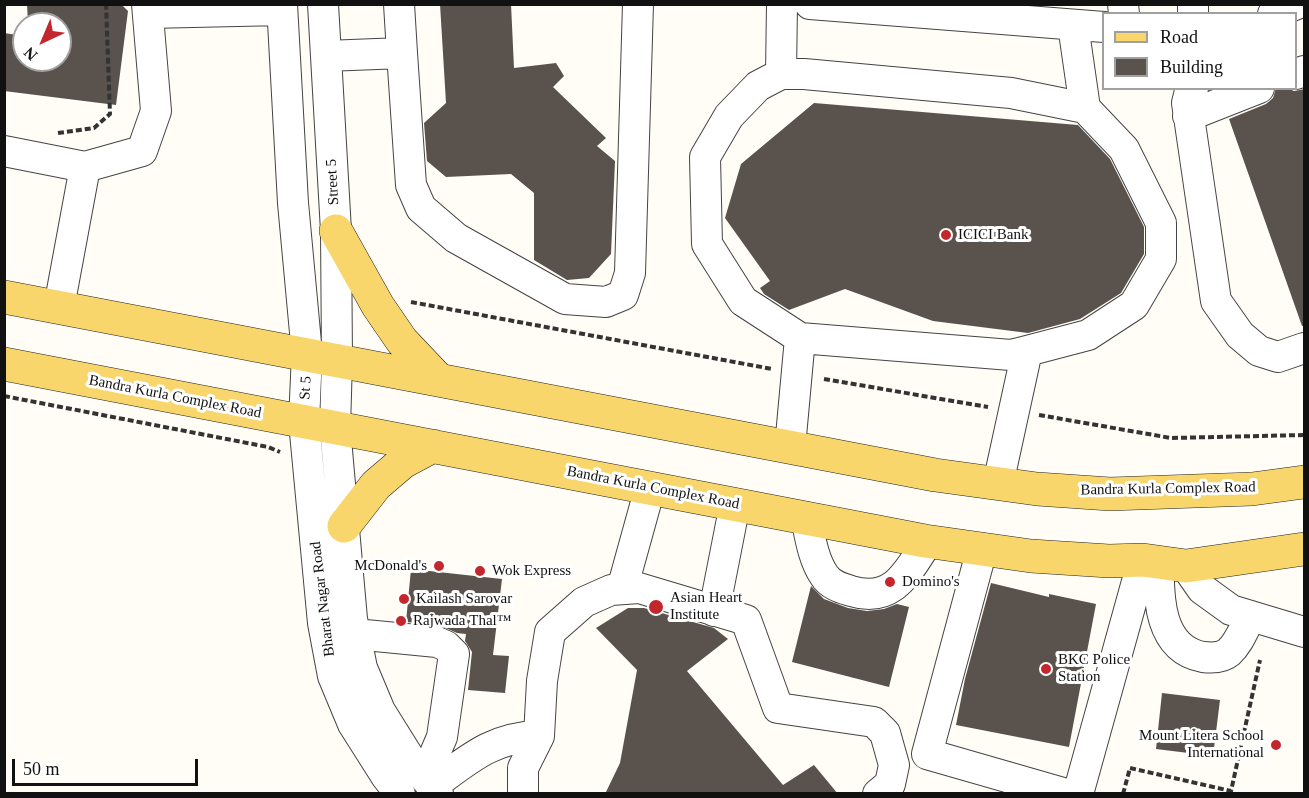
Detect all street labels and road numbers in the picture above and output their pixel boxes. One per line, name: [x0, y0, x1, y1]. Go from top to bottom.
street label: Street 5: [323, 158, 343, 206]
street label: Bandra Kurla Complex Road: [87, 371, 263, 423]
street label: St 5: [296, 376, 316, 400]
street label: Bandra Kurla Complex Road: [565, 462, 741, 514]
street label: Bandra Kurla Complex Road: [1080, 478, 1256, 500]
street label: Bharat Nagar Road: [307, 540, 339, 658]

